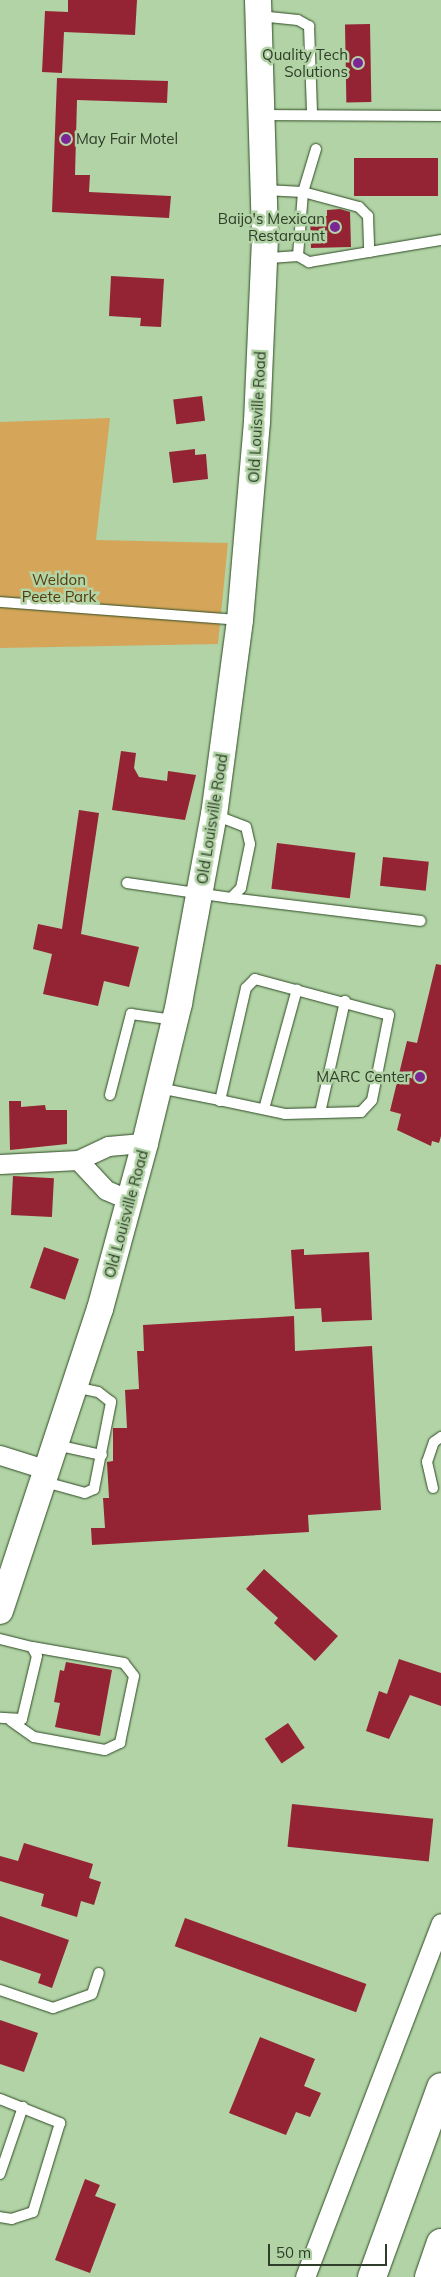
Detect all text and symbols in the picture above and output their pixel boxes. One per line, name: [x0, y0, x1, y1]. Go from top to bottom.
place label: Quality Tech Solutions: [262, 45, 348, 80]
marker: Quality Tech Solutions: [352, 57, 364, 69]
place label: May Fair Motel: [76, 130, 178, 148]
marker: May Fair Motel: [60, 133, 72, 145]
place label: Baijo's Mexican Restaraunt: [218, 209, 325, 244]
marker: Baijo's Mexican Restaraunt: [329, 221, 341, 233]
street label: Old Louisville Road: [245, 351, 269, 483]
park label: Weldon Peete Park: [22, 570, 96, 605]
street label: Old Louisville Road: [193, 753, 231, 885]
place label: MARC Center: [316, 1068, 410, 1086]
marker: MARC Center: [414, 1071, 426, 1083]
street label: Old Louisville Road: [100, 1148, 152, 1280]
scale bar: [271, 2234, 390, 2266]
text: 50 m: [276, 2243, 311, 2262]

